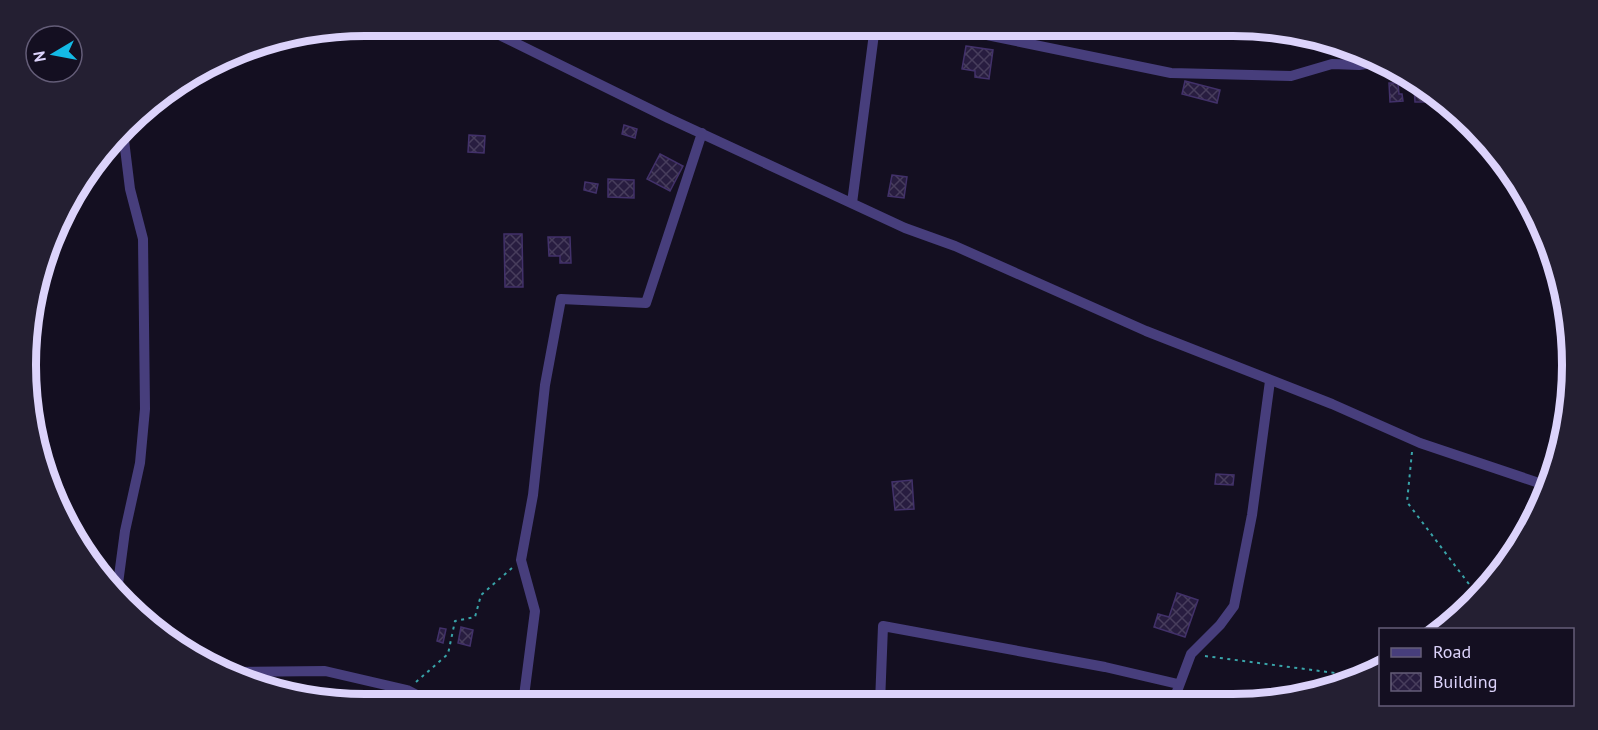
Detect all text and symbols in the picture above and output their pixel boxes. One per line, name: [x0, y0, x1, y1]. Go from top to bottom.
north arrow: [24, 24, 84, 84]
text: N: [28, 50, 50, 64]
legend: [1379, 628, 1574, 706]
text: Road: [1433, 640, 1471, 663]
text: Building: [1433, 670, 1497, 693]

